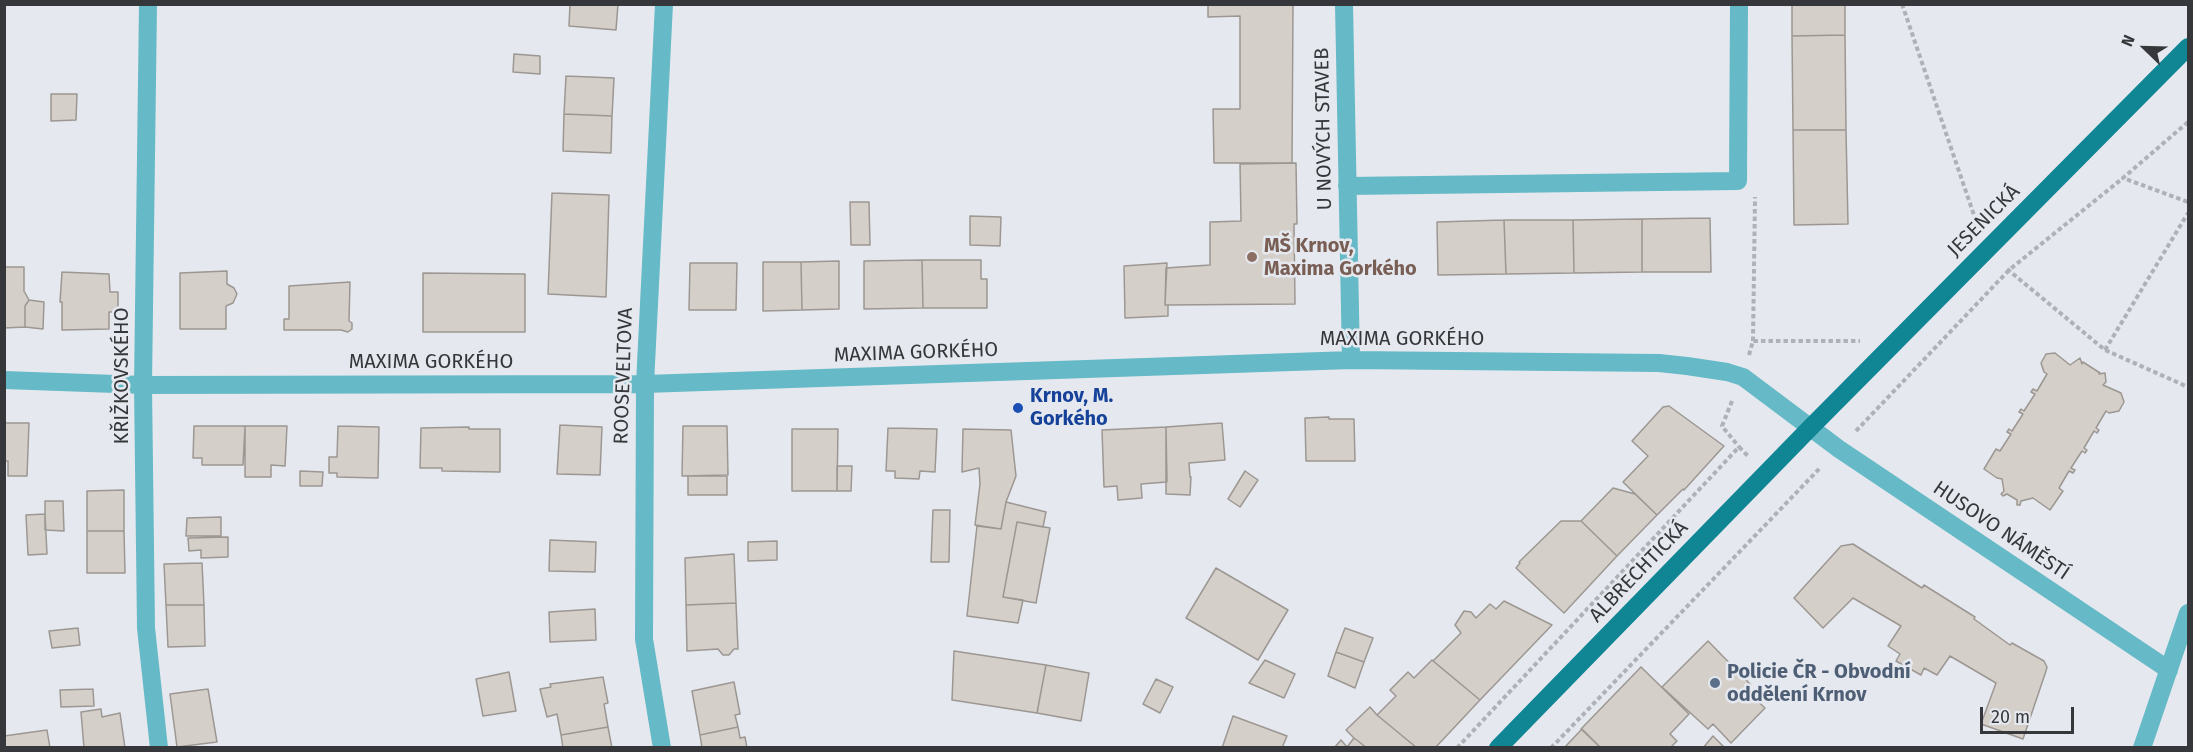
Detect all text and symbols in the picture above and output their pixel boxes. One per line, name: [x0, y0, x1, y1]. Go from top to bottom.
north arrow: [2115, 18, 2175, 78]
text: N: [2117, 32, 2139, 49]
street label: U NOVÝCH STAVEB: [1311, 48, 1337, 210]
street label: JESENICKÁ: [1943, 180, 2025, 262]
place label: MŠ Krnov, Maxima Gorkého: [1264, 234, 1417, 281]
marker: MŠ Krnov, Maxima Gorkého: [1245, 250, 1259, 264]
street label: KŘIŽKOVSKÉHO: [110, 307, 134, 445]
street label: ROOSEVELTOVA: [610, 307, 638, 445]
street label: MAXIMA GORKÉHO: [1320, 327, 1484, 351]
street label: MAXIMA GORKÉHO: [833, 338, 999, 368]
street label: MAXIMA GORKÉHO: [349, 350, 513, 374]
place label: Krnov, M. Gorkého: [1030, 384, 1113, 431]
marker: Krnov, M. Gorkého: [1011, 401, 1025, 415]
street label: HUSOVO NÁMĚSTÍ: [1928, 476, 2074, 586]
street label: ALBRECHTICKÁ: [1585, 516, 1693, 628]
place label: Policie ČR - Obvodní oddělení Krnov: [1727, 660, 1911, 707]
marker: Policie ČR - Obvodní oddělení Krnov: [1708, 676, 1722, 690]
scale bar: [1983, 695, 2078, 733]
text: 20 m: [1991, 706, 2030, 728]

